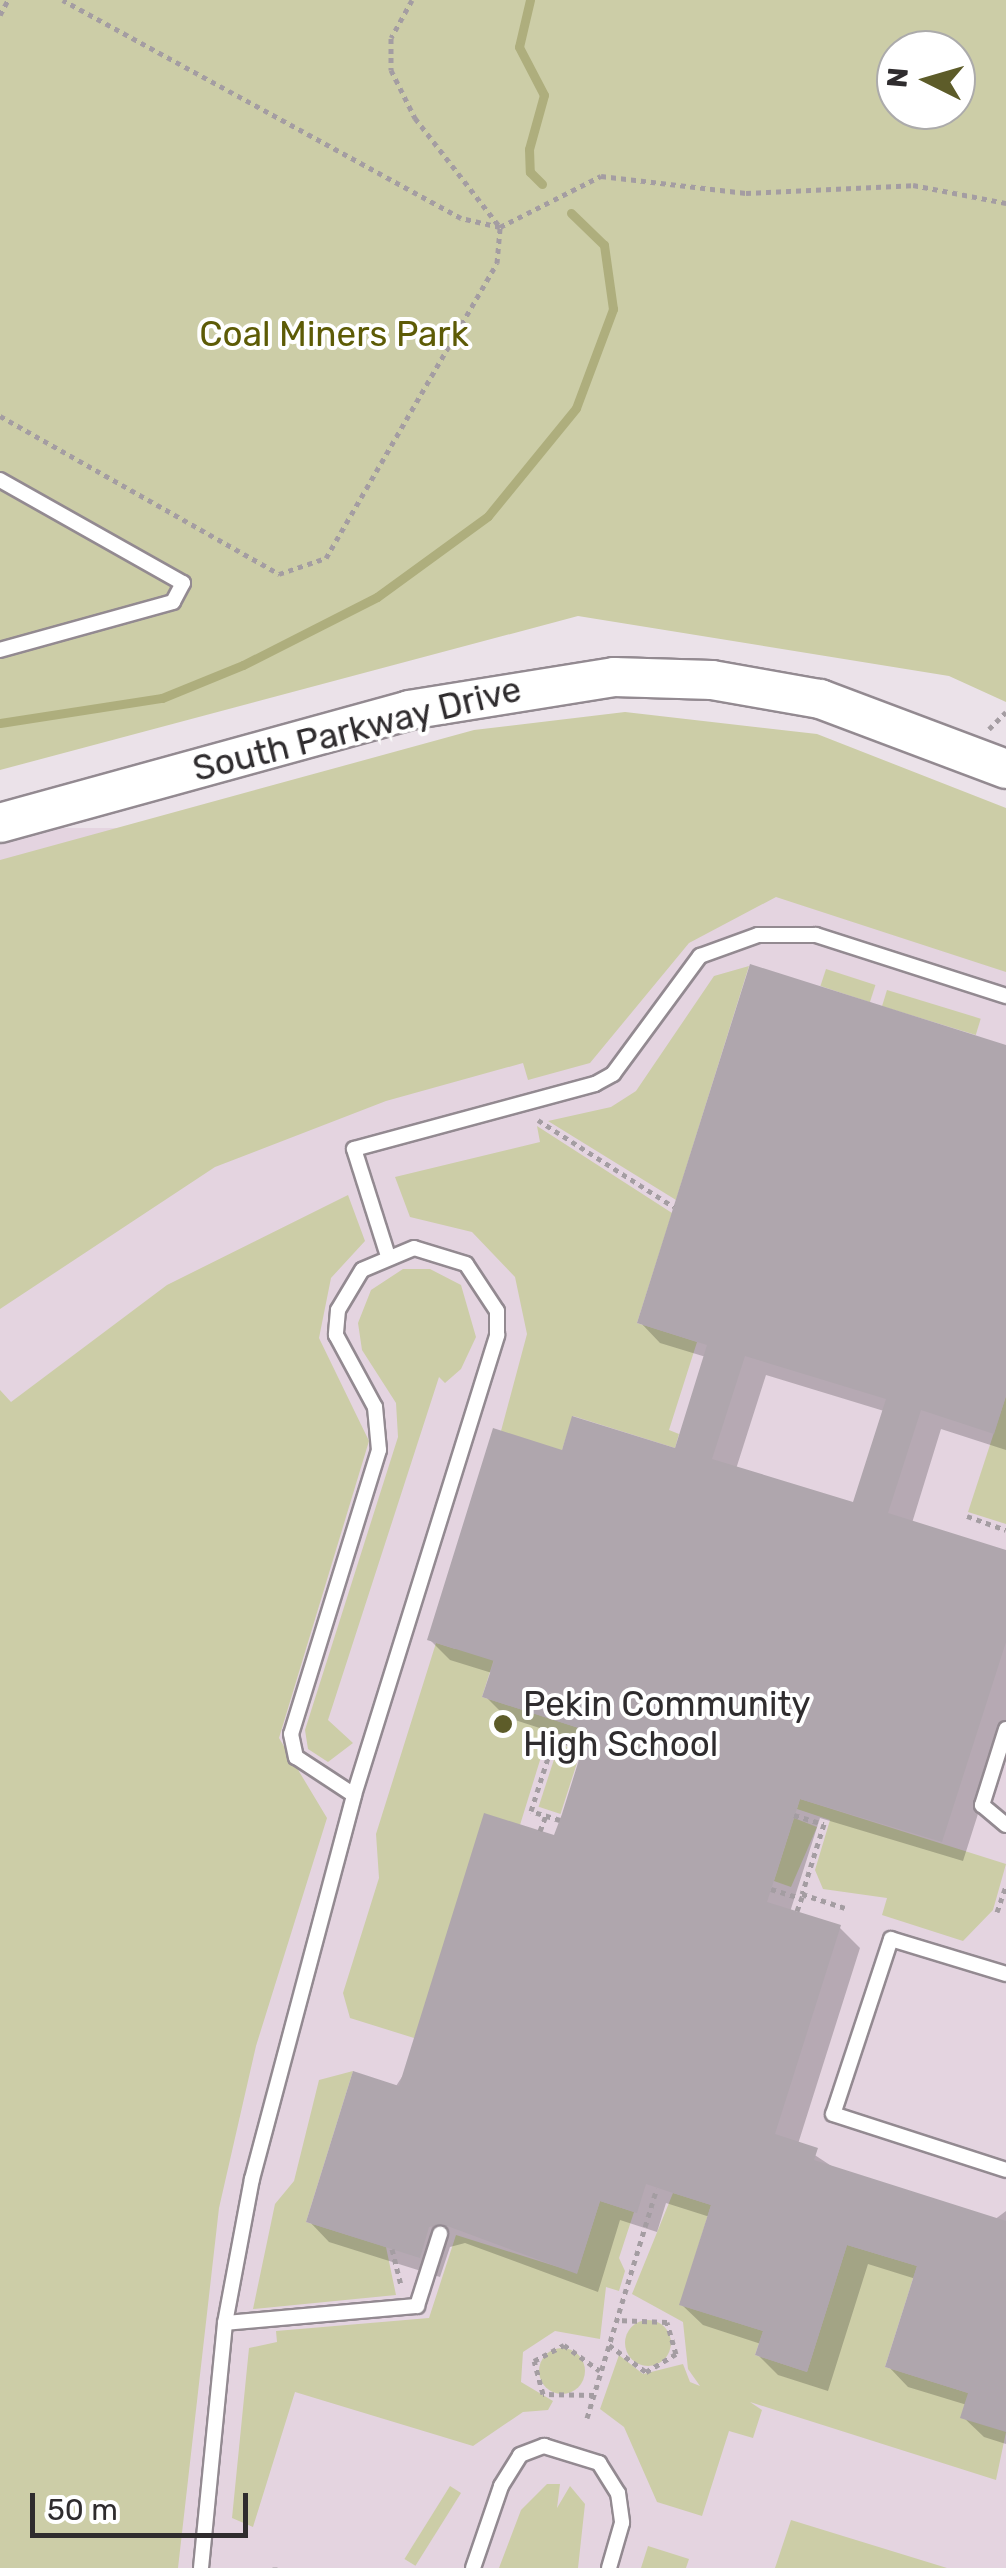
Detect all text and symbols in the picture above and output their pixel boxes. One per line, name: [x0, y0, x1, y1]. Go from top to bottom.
north arrow: [876, 30, 976, 130]
text: N: [880, 66, 915, 89]
park label: Coal Miners Park: [199, 313, 469, 355]
street label: South Parkway Drive: [188, 668, 526, 790]
place label: Pekin Community High School: [523, 1683, 811, 1765]
marker: Pekin Community High School: [492, 1713, 514, 1735]
scale bar: [35, 2473, 252, 2535]
text: 50 m: [47, 2492, 118, 2528]

